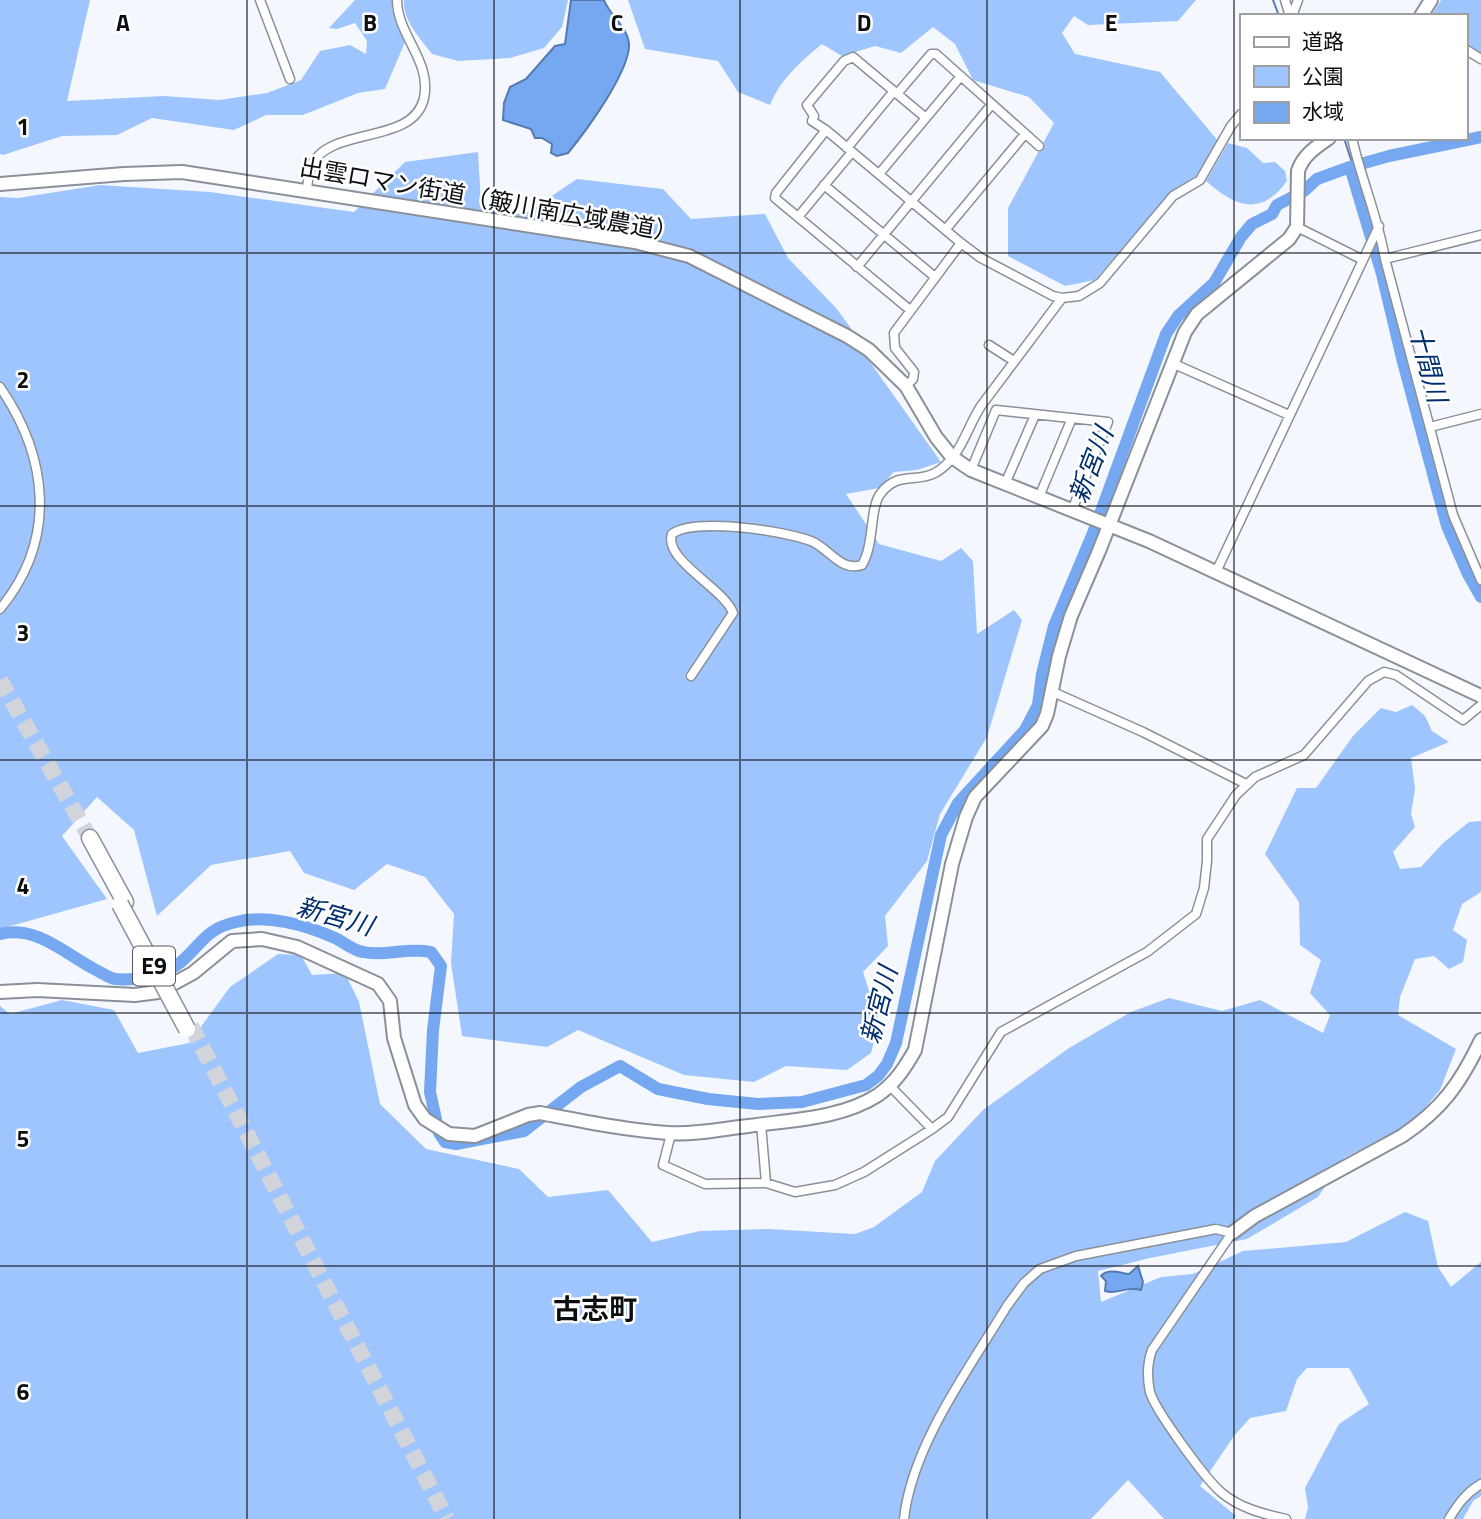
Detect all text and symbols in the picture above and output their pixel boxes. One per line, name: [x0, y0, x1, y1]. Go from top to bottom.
text: A: [116, 5, 130, 40]
text: B: [363, 5, 377, 40]
text: C: [611, 5, 623, 40]
text: D: [857, 5, 871, 40]
text: E: [1105, 5, 1117, 40]
legend: [1240, 14, 1467, 140]
text: 道路: [1302, 25, 1344, 57]
text: 公園: [1302, 60, 1344, 92]
text: 水域: [1302, 95, 1344, 127]
text: 1: [17, 109, 29, 144]
street label: 出雲ロマン街道（簸川南広域農道）: [297, 148, 681, 250]
water label: 十間川: [1400, 321, 1458, 409]
text: 2: [17, 362, 29, 397]
water label: 新宮川: [1058, 419, 1124, 508]
text: 3: [17, 615, 29, 650]
text: 4: [17, 868, 29, 903]
water label: 新宮川: [292, 886, 381, 946]
road number: E9: [133, 946, 175, 986]
water label: 新宮川: [850, 959, 908, 1047]
text: 5: [17, 1121, 29, 1156]
district label: 古志町: [553, 1287, 637, 1330]
text: 6: [17, 1374, 30, 1409]

